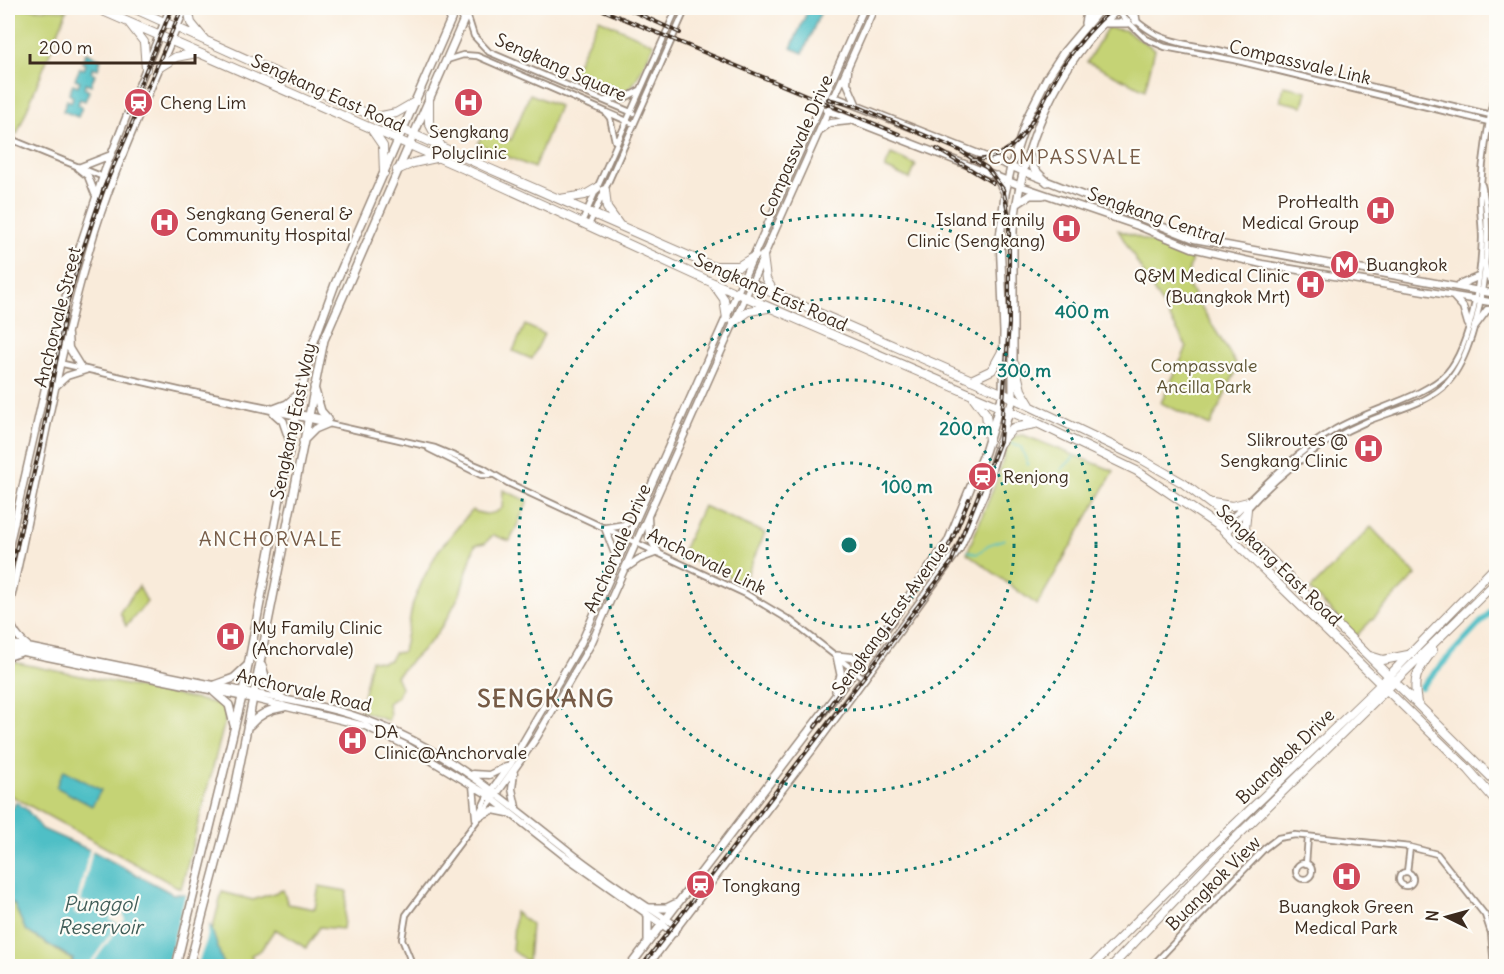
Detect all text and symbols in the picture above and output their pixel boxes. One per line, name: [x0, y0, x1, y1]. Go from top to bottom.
scale bar: [30, 27, 195, 65]
street label: Sengkang Square: [492, 28, 630, 106]
street label: Compassvale Link: [1227, 35, 1373, 89]
text: 200 m: [39, 36, 93, 59]
street label: Sengkang East Road: [248, 49, 409, 137]
street label: Compassvale Drive: [754, 71, 838, 221]
station icon: Cheng Lim: [123, 86, 155, 118]
hospital icon: Sengkang Polyclinic: [453, 86, 485, 118]
place label: Cheng Lim: [160, 91, 247, 114]
place label: Sengkang Polyclinic: [429, 120, 509, 164]
district label: COMPASSVALE: [988, 144, 1142, 169]
street label: Sengkang Central: [1085, 182, 1227, 250]
place label: ProHealth Medical Group: [1242, 190, 1359, 234]
hospital icon: ProHealth Medical Group: [1364, 195, 1396, 227]
place label: Sengkang General & Community Hospital: [186, 202, 353, 246]
hospital icon: Sengkang General & Community Hospital: [149, 207, 181, 239]
place label: Island Family Clinic (Sengkang): [907, 208, 1045, 252]
hospital icon: Island Family Clinic (Sengkang): [1050, 213, 1082, 245]
street label: Anchorvale Street: [28, 244, 86, 390]
street label: Sengkang East Road: [691, 248, 852, 336]
metro station icon: Buangkok: [1329, 248, 1361, 280]
place label: Buangkok: [1366, 253, 1447, 276]
place label: Q&M Medical Clinic (Buangkok Mrt): [1134, 264, 1290, 308]
hospital icon: Q&M Medical Clinic (Buangkok Mrt): [1295, 269, 1327, 301]
text: 400 m: [1055, 300, 1109, 323]
street label: Sengkang East Way: [265, 341, 321, 501]
park label: Compassvale Ancilla Park: [1150, 354, 1258, 398]
text: 300 m: [997, 359, 1051, 382]
text: 200 m: [939, 417, 993, 440]
place label: Slikroutes @ Sengkang Clinic: [1220, 428, 1348, 472]
hospital icon: Slikroutes @ Sengkang Clinic: [1353, 433, 1385, 465]
station icon: Renjong: [966, 460, 998, 492]
place label: Renjong: [1003, 465, 1069, 488]
text: 100 m: [882, 475, 933, 498]
street label: Anchorvale Drive: [578, 480, 656, 616]
street label: Sengkang East Road: [1211, 499, 1347, 631]
street label: Anchorvale Link: [644, 522, 770, 600]
district label: ANCHORVALE: [199, 526, 343, 551]
centre of rings: [839, 535, 859, 555]
street label: Sengkang East Avenue: [827, 537, 953, 699]
place label: My Family Clinic (Anchorvale): [252, 616, 383, 660]
hospital icon: My Family Clinic (Anchorvale): [215, 621, 247, 653]
street label: Anchorvale Road: [234, 663, 374, 717]
district label: SENGKANG: [477, 683, 615, 713]
street label: Buangkok Drive: [1231, 703, 1339, 809]
place label: DA Clinic@Anchorvale: [374, 720, 527, 764]
hospital icon: DA Clinic@Anchorvale: [337, 725, 369, 757]
street label: Buangkok View: [1161, 831, 1265, 935]
hospital icon: Buangkok Green Medical Park: [1330, 861, 1362, 893]
station icon: Tongkang: [685, 869, 717, 901]
place label: Tongkang: [722, 874, 801, 897]
north arrow: [1417, 887, 1477, 947]
water label: Punggol Reservoir: [58, 891, 145, 939]
place label: Buangkok Green Medical Park: [1278, 895, 1414, 939]
text: N: [1422, 909, 1443, 922]

